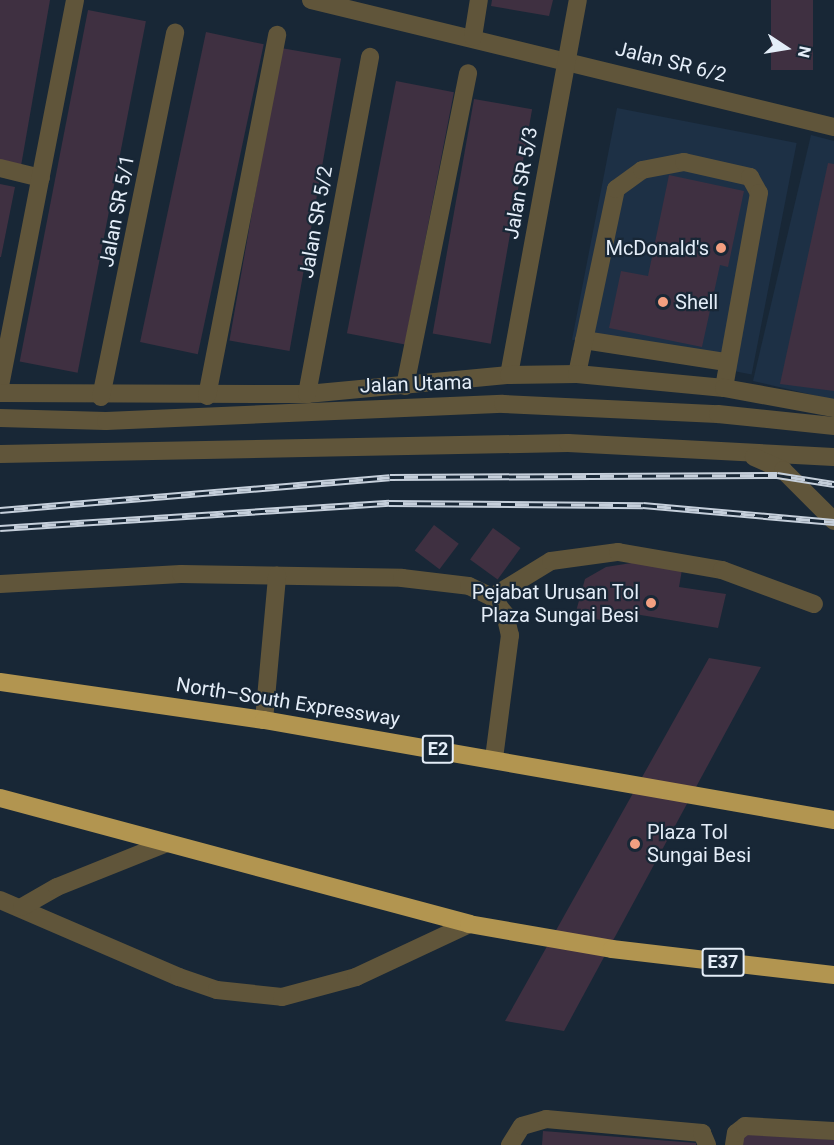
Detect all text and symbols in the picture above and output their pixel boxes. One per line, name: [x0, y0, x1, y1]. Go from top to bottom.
north arrow: [756, 18, 816, 78]
street label: Jalan SR 6/2: [613, 37, 729, 87]
text: N: [794, 44, 815, 59]
street label: Jalan SR 5/3: [499, 125, 543, 241]
street label: Jalan SR 5/1: [94, 153, 140, 269]
street label: Jalan SR 5/2: [294, 164, 338, 280]
place label: McDonald's: [605, 236, 709, 260]
marker: McDonald's: [714, 241, 728, 255]
place label: Shell: [675, 290, 718, 314]
marker: Shell: [656, 295, 670, 309]
street label: Jalan Utama: [359, 370, 473, 398]
place label: Pejabat Urusan Tol Plaza Sungai Besi: [471, 580, 639, 627]
marker: Pejabat Urusan Tol Plaza Sungai Besi: [644, 596, 658, 610]
street label: North–South Expressway: [174, 672, 402, 732]
road number: E2: [422, 734, 454, 764]
place label: Plaza Tol Sungai Besi: [647, 820, 751, 867]
marker: Plaza Tol Sungai Besi: [628, 837, 642, 851]
road number: E37: [700, 947, 746, 977]

